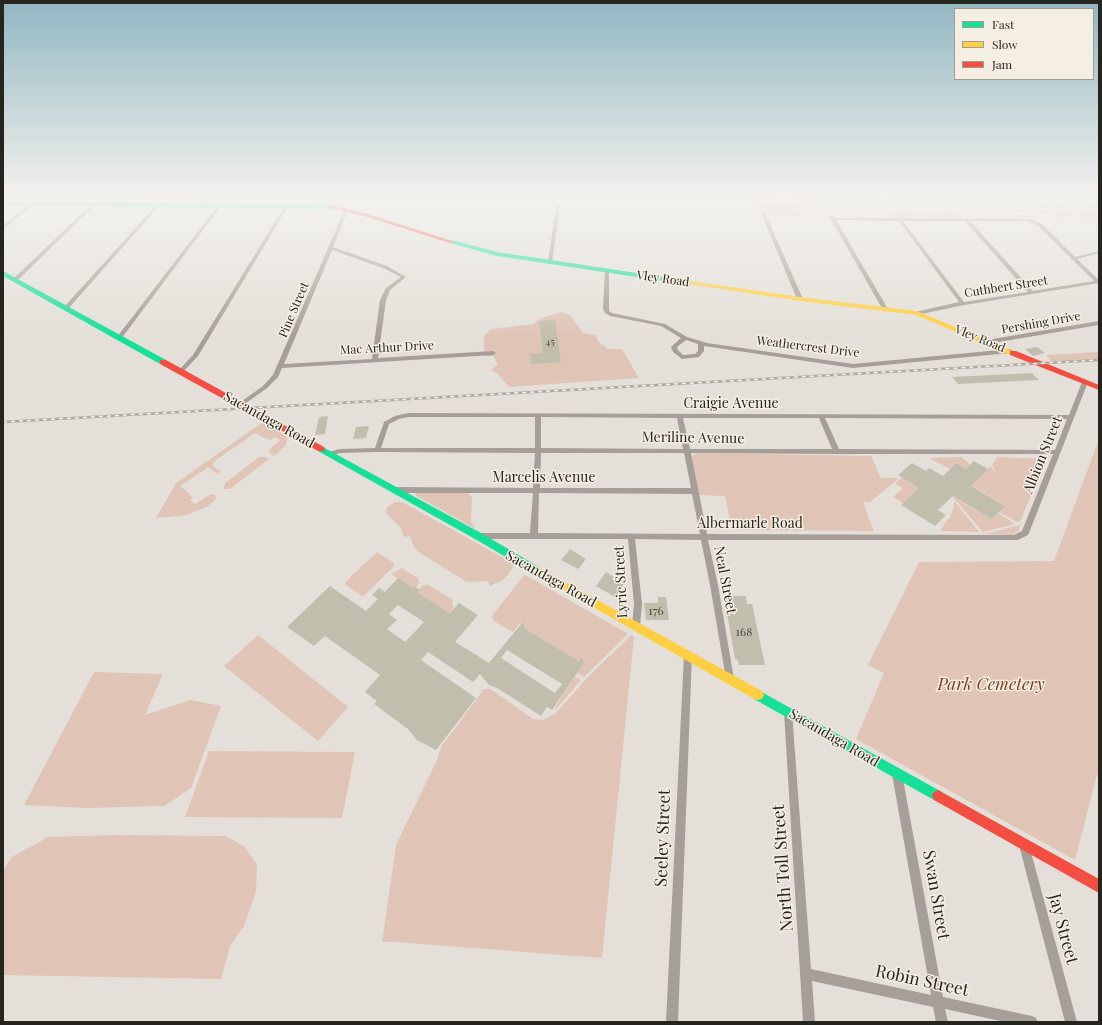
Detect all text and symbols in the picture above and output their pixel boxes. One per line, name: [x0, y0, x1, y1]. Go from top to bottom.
legend: [954, 8, 1094, 80]
text: Fast: [992, 16, 1014, 32]
text: Slow: [992, 36, 1018, 52]
text: Jam: [992, 56, 1012, 72]
street label: Vley Road: [636, 268, 690, 290]
street label: Cuthbert Street: [963, 273, 1049, 301]
street label: Pine Street: [276, 280, 312, 340]
street label: Pershing Drive: [1000, 309, 1082, 337]
street label: Vley Road: [953, 322, 1007, 356]
street label: Weathercrest Drive: [756, 334, 860, 360]
house number: 45: [545, 336, 555, 348]
street label: Mac Arthur Drive: [340, 338, 434, 358]
street label: Sacandaga Road: [221, 388, 317, 452]
street label: Craigie Avenue: [683, 396, 779, 412]
street label: Albion Street: [1020, 414, 1066, 496]
street label: Meriline Avenue: [642, 429, 744, 447]
street label: Marcelis Avenue: [493, 470, 595, 486]
street label: Albermarle Road: [697, 516, 803, 532]
street label: Lyric Street: [611, 545, 631, 619]
street label: Neal Street: [710, 545, 740, 615]
street label: Sacandaga Road: [503, 547, 599, 611]
house number: 176: [648, 604, 664, 618]
house number: 168: [736, 625, 752, 639]
park label: Park Cemetery: [937, 675, 1045, 695]
street label: Sacandaga Road: [786, 705, 882, 771]
street label: Seeley Street: [651, 789, 675, 887]
street label: North Toll Street: [768, 804, 798, 932]
street label: Swan Street: [918, 849, 954, 941]
street label: Jay Street: [1044, 892, 1082, 966]
street label: Robin Street: [873, 961, 971, 1001]

